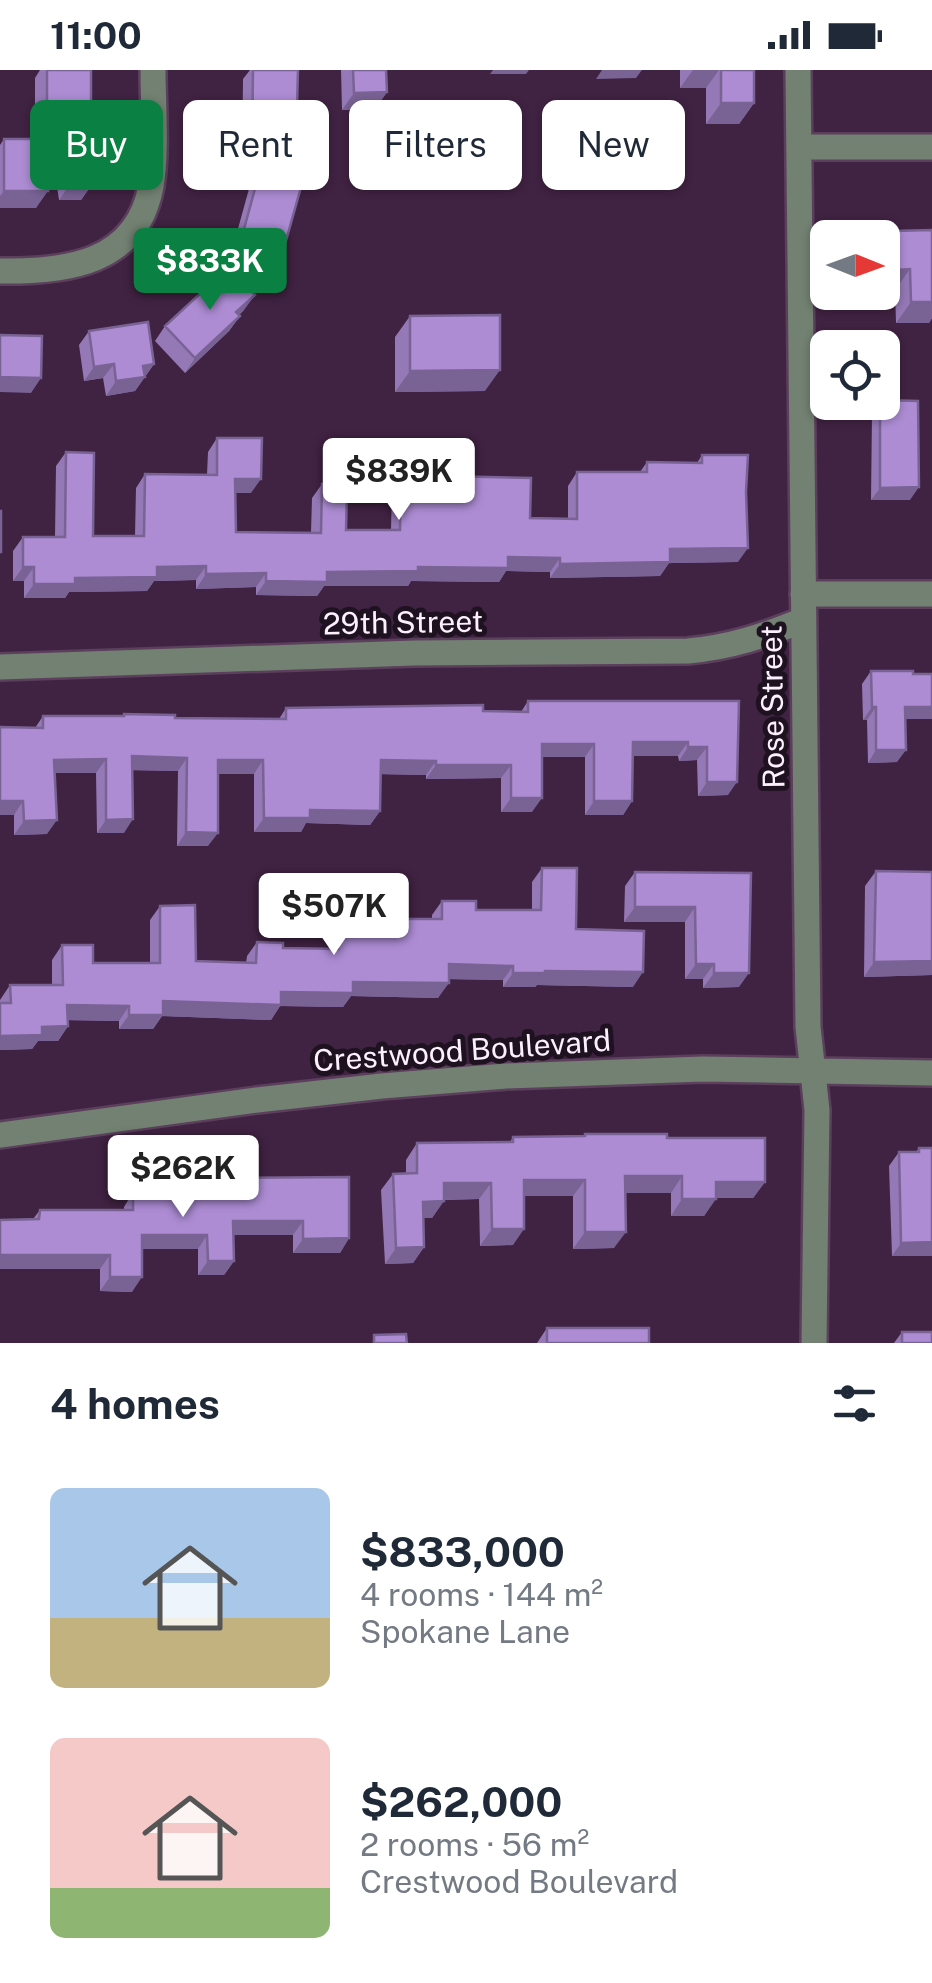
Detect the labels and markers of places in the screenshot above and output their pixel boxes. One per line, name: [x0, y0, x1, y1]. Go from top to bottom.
pin: $833K: [140, 228, 280, 313]
pin: $839K: [329, 438, 469, 523]
pin: $507K: [264, 873, 404, 958]
pin: $262K: [113, 1135, 253, 1220]

